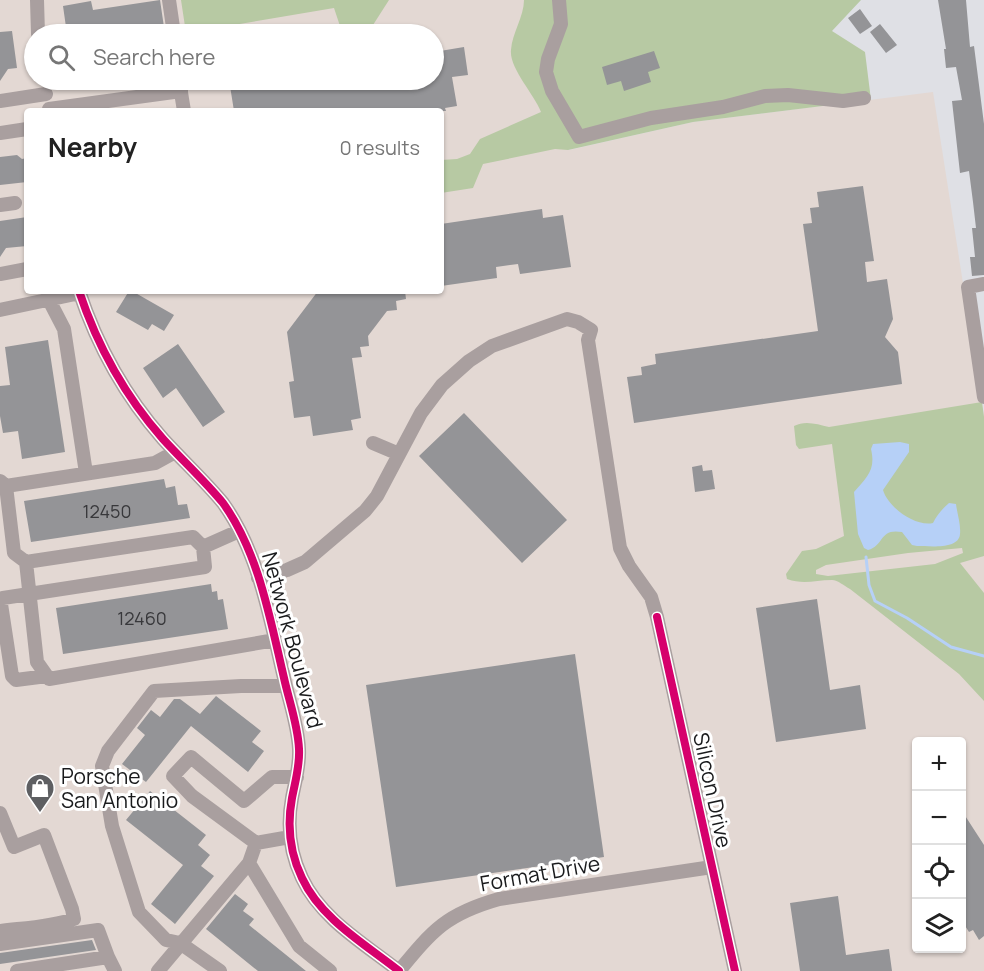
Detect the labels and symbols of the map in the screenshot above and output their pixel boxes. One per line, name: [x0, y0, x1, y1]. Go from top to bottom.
house number: 12450: [83, 499, 131, 523]
street label: Network Boulevard: [256, 549, 330, 731]
house number: 12460: [117, 606, 167, 630]
street label: Silicon Drive: [687, 730, 739, 850]
place label: Porsche San Antonio: [61, 762, 178, 814]
shop icon: Porsche San Antonio: [24, 772, 56, 814]
street label: Format Drive: [478, 849, 602, 897]

